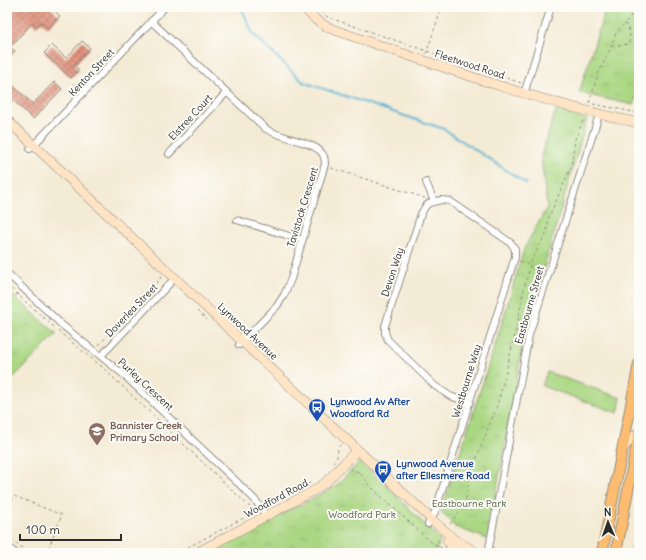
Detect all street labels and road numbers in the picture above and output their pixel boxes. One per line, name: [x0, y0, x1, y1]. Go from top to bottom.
street label: Kenton Street: [66, 45, 117, 99]
street label: Fleetwood Road: [433, 47, 507, 82]
street label: Elstree Court: [166, 91, 215, 143]
street label: Tavistock Crescent: [284, 165, 321, 249]
street label: Devon Way: [378, 246, 407, 299]
street label: Eastbourne Street: [512, 264, 547, 346]
street label: Doverlea Street: [103, 280, 161, 340]
street label: Lynwood Avenue: [215, 300, 280, 363]
street label: Westbourne Way: [449, 343, 484, 420]
street label: Purley Crescent: [115, 355, 177, 414]
street label: Woodford Road: [242, 476, 310, 521]

